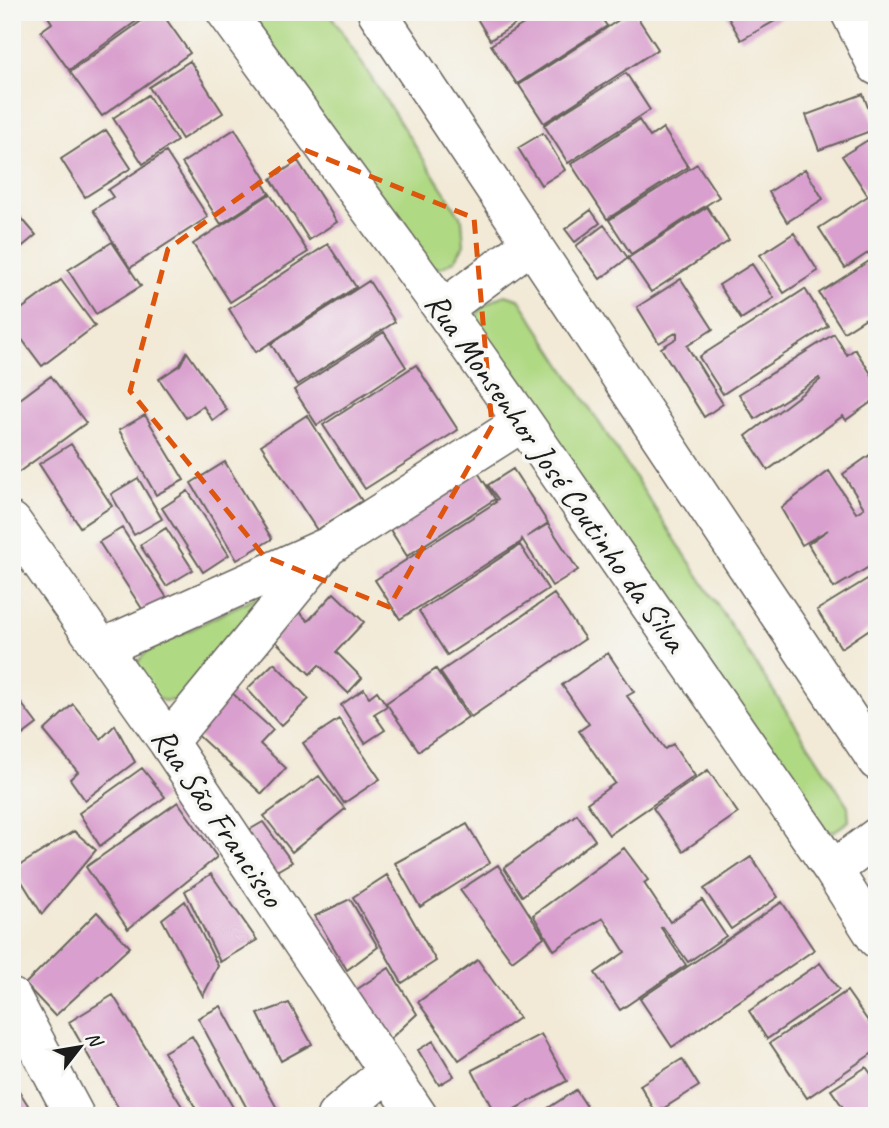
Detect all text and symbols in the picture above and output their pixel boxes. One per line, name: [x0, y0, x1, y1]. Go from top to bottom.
street label: Rua Monsenhor José Coutinho da Silva: [416, 284, 698, 662]
street label: Rua São Francisco: [142, 719, 295, 917]
north arrow: [46, 1012, 116, 1082]
text: N: [80, 1028, 109, 1053]

